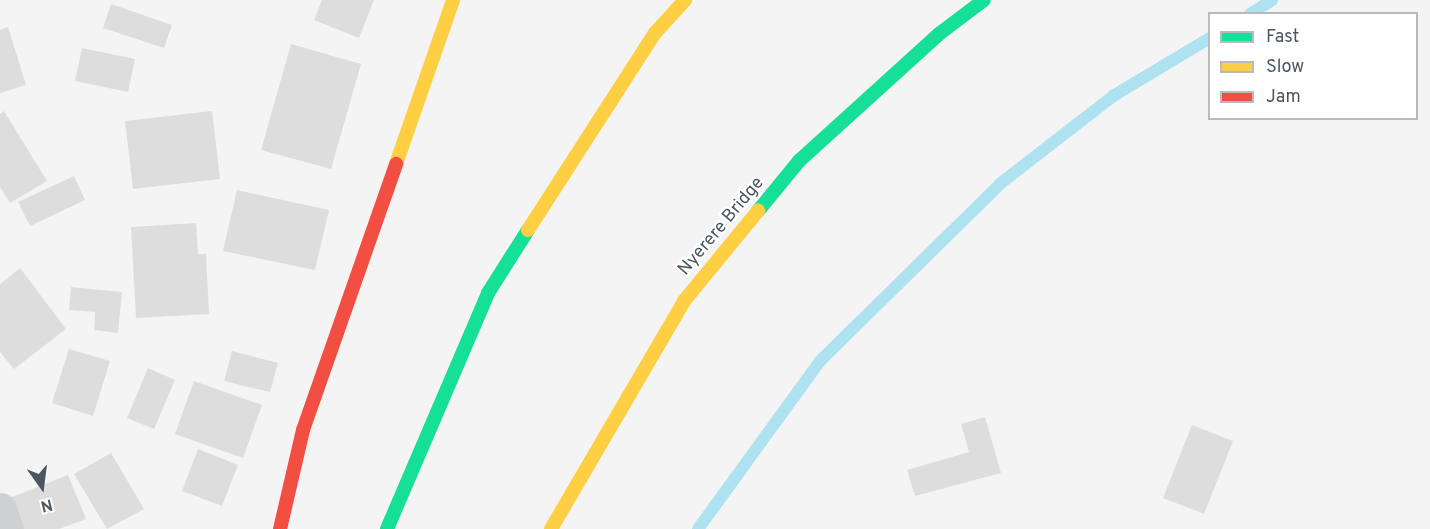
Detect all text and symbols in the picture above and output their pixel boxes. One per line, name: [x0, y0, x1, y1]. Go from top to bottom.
legend: [1208, 12, 1418, 120]
text: Fast: [1266, 26, 1299, 49]
text: Slow: [1266, 56, 1304, 79]
text: Jam: [1266, 86, 1301, 109]
street label: Nyerere Bridge: [674, 173, 770, 281]
north arrow: [12, 457, 72, 517]
text: N: [38, 493, 54, 516]

